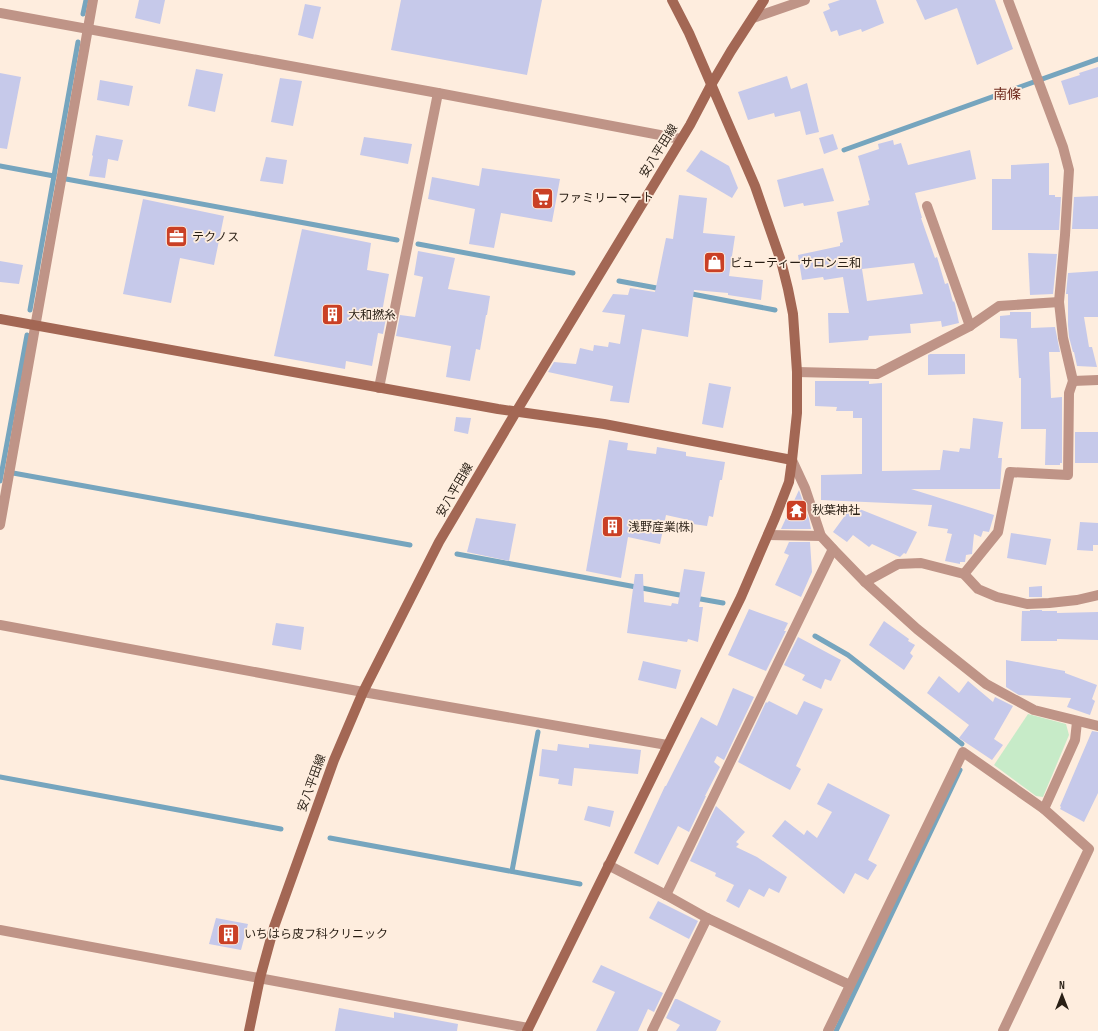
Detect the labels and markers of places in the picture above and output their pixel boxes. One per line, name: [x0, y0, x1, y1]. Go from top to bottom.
supermarket icon: ファミリーマート: [529, 185, 555, 211]
place label: ファミリーマート: [558, 191, 654, 206]
office icon: テクノス: [164, 224, 190, 250]
place label: テクノス: [192, 230, 239, 245]
shop icon: ビューティーサロン三和: [702, 250, 728, 276]
place label: ビューティーサロン三和: [730, 256, 861, 271]
building icon: 大和撚糸: [319, 302, 345, 328]
place label: 大和撚糸: [348, 308, 396, 323]
temple icon: 秋葉神社: [784, 497, 810, 523]
place label: 秋葉神社: [812, 503, 860, 518]
building icon: 浅野産業(株): [599, 514, 625, 540]
place label: 浅野産業(株): [628, 520, 693, 535]
building icon: いちはら皮フ科クリニック: [216, 921, 242, 947]
place label: いちはら皮フ科クリニック: [244, 927, 388, 942]

